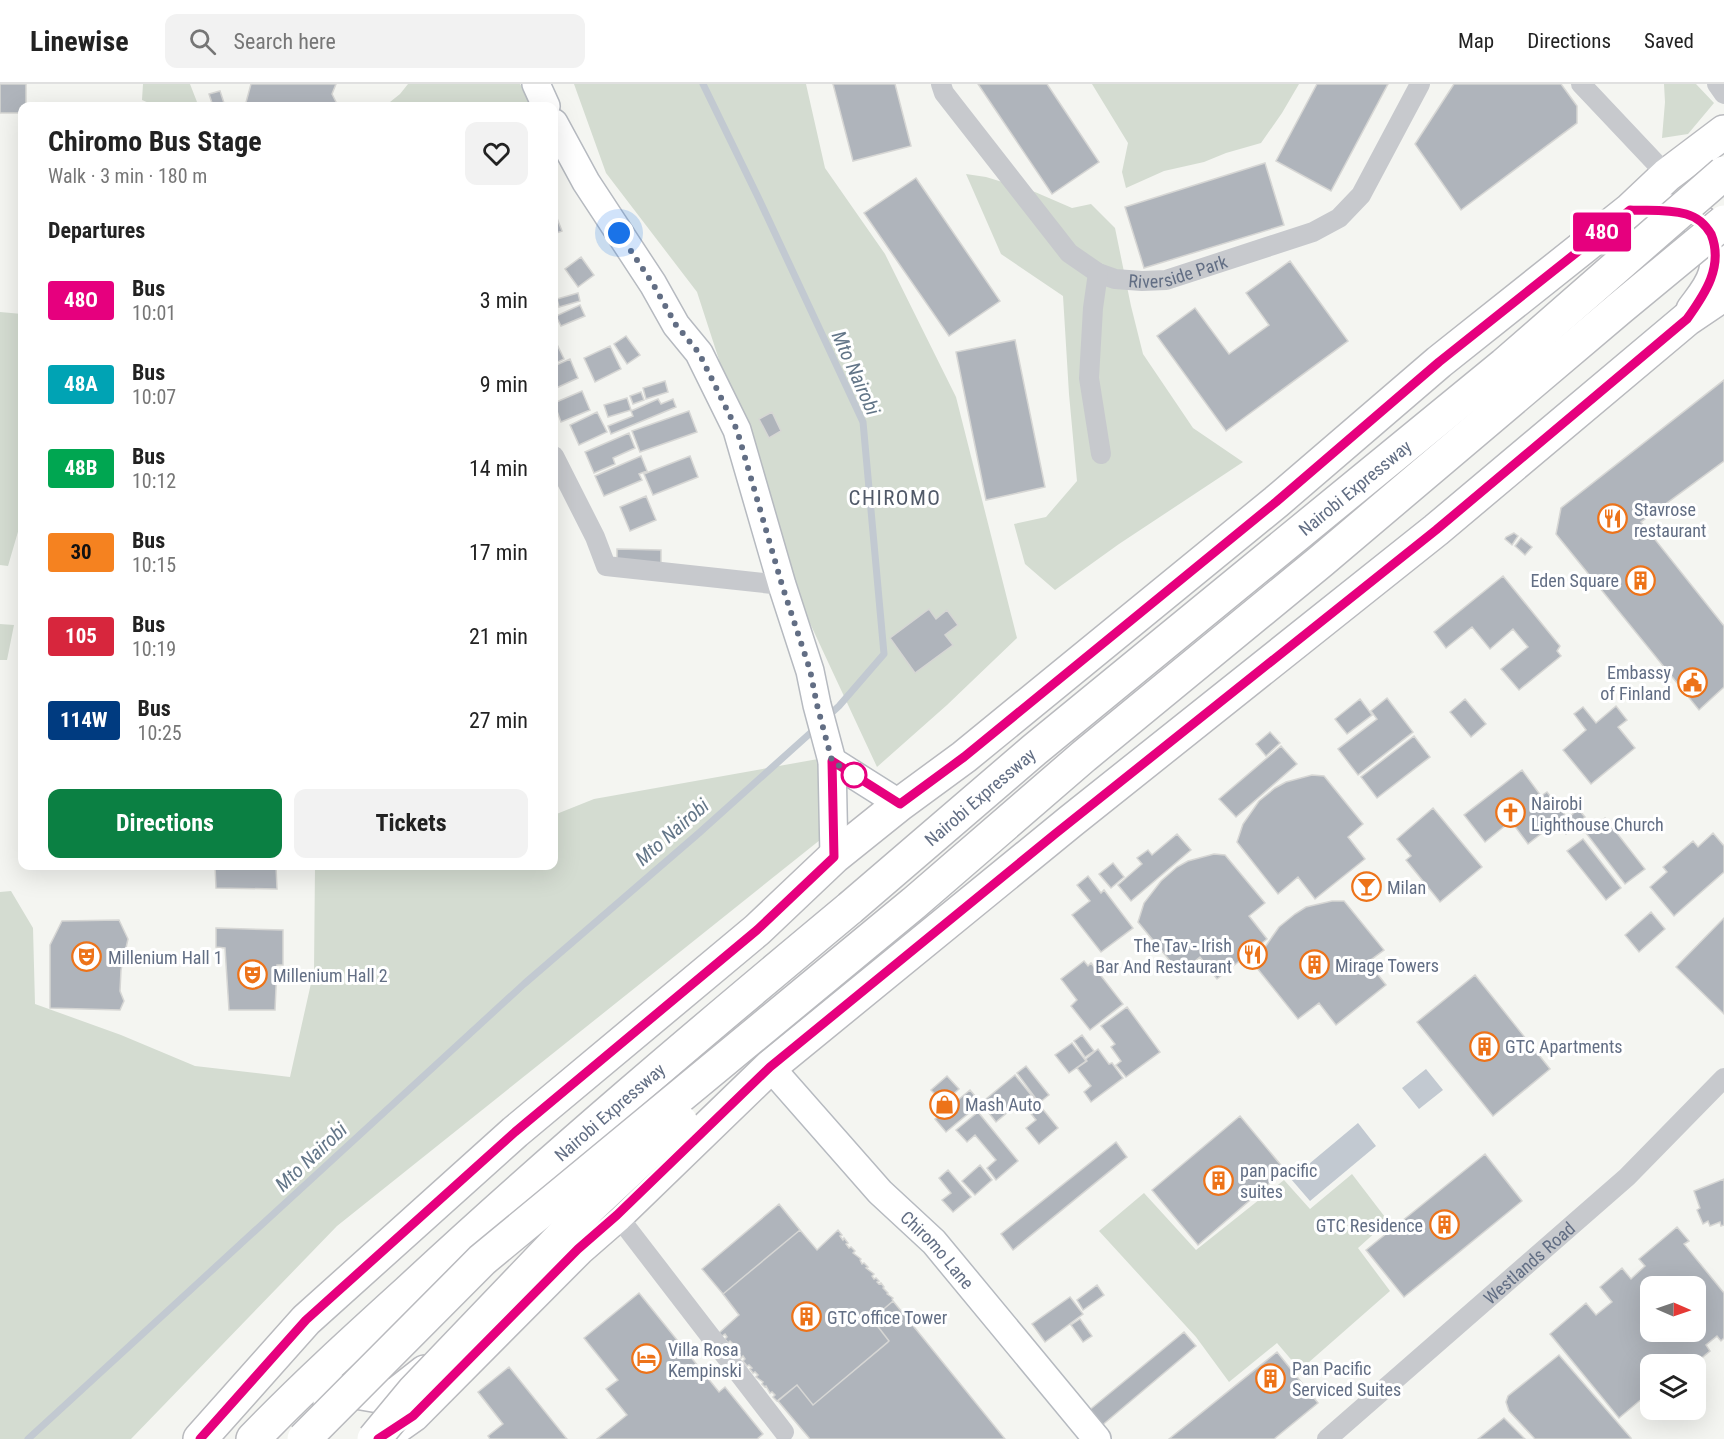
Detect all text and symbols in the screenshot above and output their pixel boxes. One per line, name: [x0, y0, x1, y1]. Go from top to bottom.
search box: [165, 14, 585, 68]
text: Linewise: [30, 25, 129, 58]
icon: search: [186, 25, 219, 58]
text: Search here: [234, 29, 336, 54]
text: Map: [1458, 29, 1494, 53]
text: Directions: [1527, 29, 1611, 53]
text: Saved: [1644, 29, 1694, 53]
button: heart: [465, 122, 528, 185]
text: Chiromo Bus Stage: [48, 125, 262, 158]
text: Walk · 3 min · 180 m: [48, 164, 207, 188]
line badge: 48O: [1568, 212, 1636, 252]
text: Departures: [48, 218, 145, 243]
your location: [604, 218, 634, 248]
text: 48O: [1585, 220, 1619, 244]
street label: Riverside Park: [1128, 250, 1230, 291]
text: Bus: [132, 276, 165, 301]
text: 48O: [64, 288, 98, 312]
text: 3 min: [480, 288, 528, 313]
text: 10:01: [132, 301, 176, 325]
water label: Mto Nairobi: [827, 327, 885, 419]
text: Bus: [132, 360, 165, 385]
text: 48A: [64, 372, 98, 396]
text: 9 min: [480, 372, 528, 397]
text: 10:07: [132, 385, 176, 409]
street label: Nairobi Expressway: [1294, 435, 1415, 540]
text: Bus: [132, 444, 165, 469]
text: 48B: [64, 456, 98, 480]
text: 14 min: [469, 456, 528, 481]
text: 10:12: [132, 469, 176, 493]
district label: CHIROMO: [849, 486, 941, 510]
place label: Stavrose restaurant: [1634, 499, 1706, 541]
restaurant icon: Stavrose restaurant: [1597, 503, 1629, 535]
text: Bus: [132, 528, 165, 553]
text: 30: [70, 540, 92, 564]
text: 17 min: [469, 540, 528, 565]
text: 10:15: [132, 553, 176, 577]
building icon: Eden Square: [1624, 564, 1656, 596]
place label: Eden Square: [1531, 570, 1619, 591]
text: Bus: [132, 612, 165, 637]
text: 105: [65, 624, 97, 648]
text: 21 min: [469, 624, 528, 649]
text: 10:19: [132, 637, 176, 661]
place label: Embassy of Finland: [1600, 662, 1671, 704]
public building icon: Embassy of Finland: [1676, 666, 1708, 698]
text: Bus: [138, 696, 171, 721]
text: 114W: [60, 708, 108, 732]
text: 27 min: [469, 708, 528, 733]
text: 10:25: [138, 721, 182, 745]
street label: Nairobi Expressway: [920, 743, 1040, 850]
unlabelled marker: [841, 762, 867, 788]
button: Directions: [48, 789, 282, 858]
button: Tickets: [294, 789, 528, 858]
water label: Mto Nairobi: [630, 793, 714, 870]
place label: Nairobi Lighthouse Church: [1531, 793, 1664, 835]
church icon: Nairobi Lighthouse Church: [1494, 797, 1526, 829]
bar icon: Milan: [1350, 871, 1382, 903]
place label: Milan: [1387, 877, 1426, 898]
place label: The Tav - Irish Bar And Restaurant: [1095, 935, 1232, 977]
restaurant icon: The Tav - Irish Bar And Restaurant: [1237, 939, 1269, 971]
theatre icon: Millenium Hall 1: [71, 941, 103, 973]
place label: Millenium Hall 1: [108, 947, 223, 968]
building icon: Mirage Towers: [1298, 949, 1330, 981]
place label: Mirage Towers: [1335, 955, 1439, 976]
theatre icon: Millenium Hall 2: [236, 959, 268, 991]
place label: Millenium Hall 2: [273, 965, 388, 986]
building icon: GTC Apartments: [1468, 1030, 1500, 1062]
place label: GTC Apartments: [1505, 1036, 1622, 1057]
street label: Nairobi Expressway: [550, 1058, 669, 1165]
shop icon: Mash Auto: [928, 1088, 960, 1120]
place label: Mash Auto: [965, 1094, 1041, 1115]
water label: Mto Nairobi: [270, 1117, 352, 1196]
place label: pan pacific suites: [1240, 1160, 1317, 1202]
building icon: pan pacific suites: [1203, 1164, 1235, 1196]
street label: Chiromo Lane: [897, 1206, 979, 1293]
building icon: GTC Residence: [1428, 1209, 1460, 1241]
place label: GTC Residence: [1316, 1215, 1423, 1236]
street label: Westlands Road: [1479, 1217, 1579, 1308]
north arrow: [1640, 1276, 1706, 1342]
map controls: [1640, 1276, 1706, 1420]
building icon: GTC office Tower: [790, 1301, 822, 1333]
place label: GTC office Tower: [827, 1307, 948, 1328]
place label: Villa Rosa Kempinski: [668, 1339, 742, 1381]
hotel icon: Villa Rosa Kempinski: [631, 1343, 663, 1375]
button: layers: [1640, 1354, 1706, 1420]
place label: Pan Pacific Serviced Suites: [1292, 1358, 1401, 1400]
building icon: Pan Pacific Serviced Suites: [1255, 1362, 1287, 1394]

